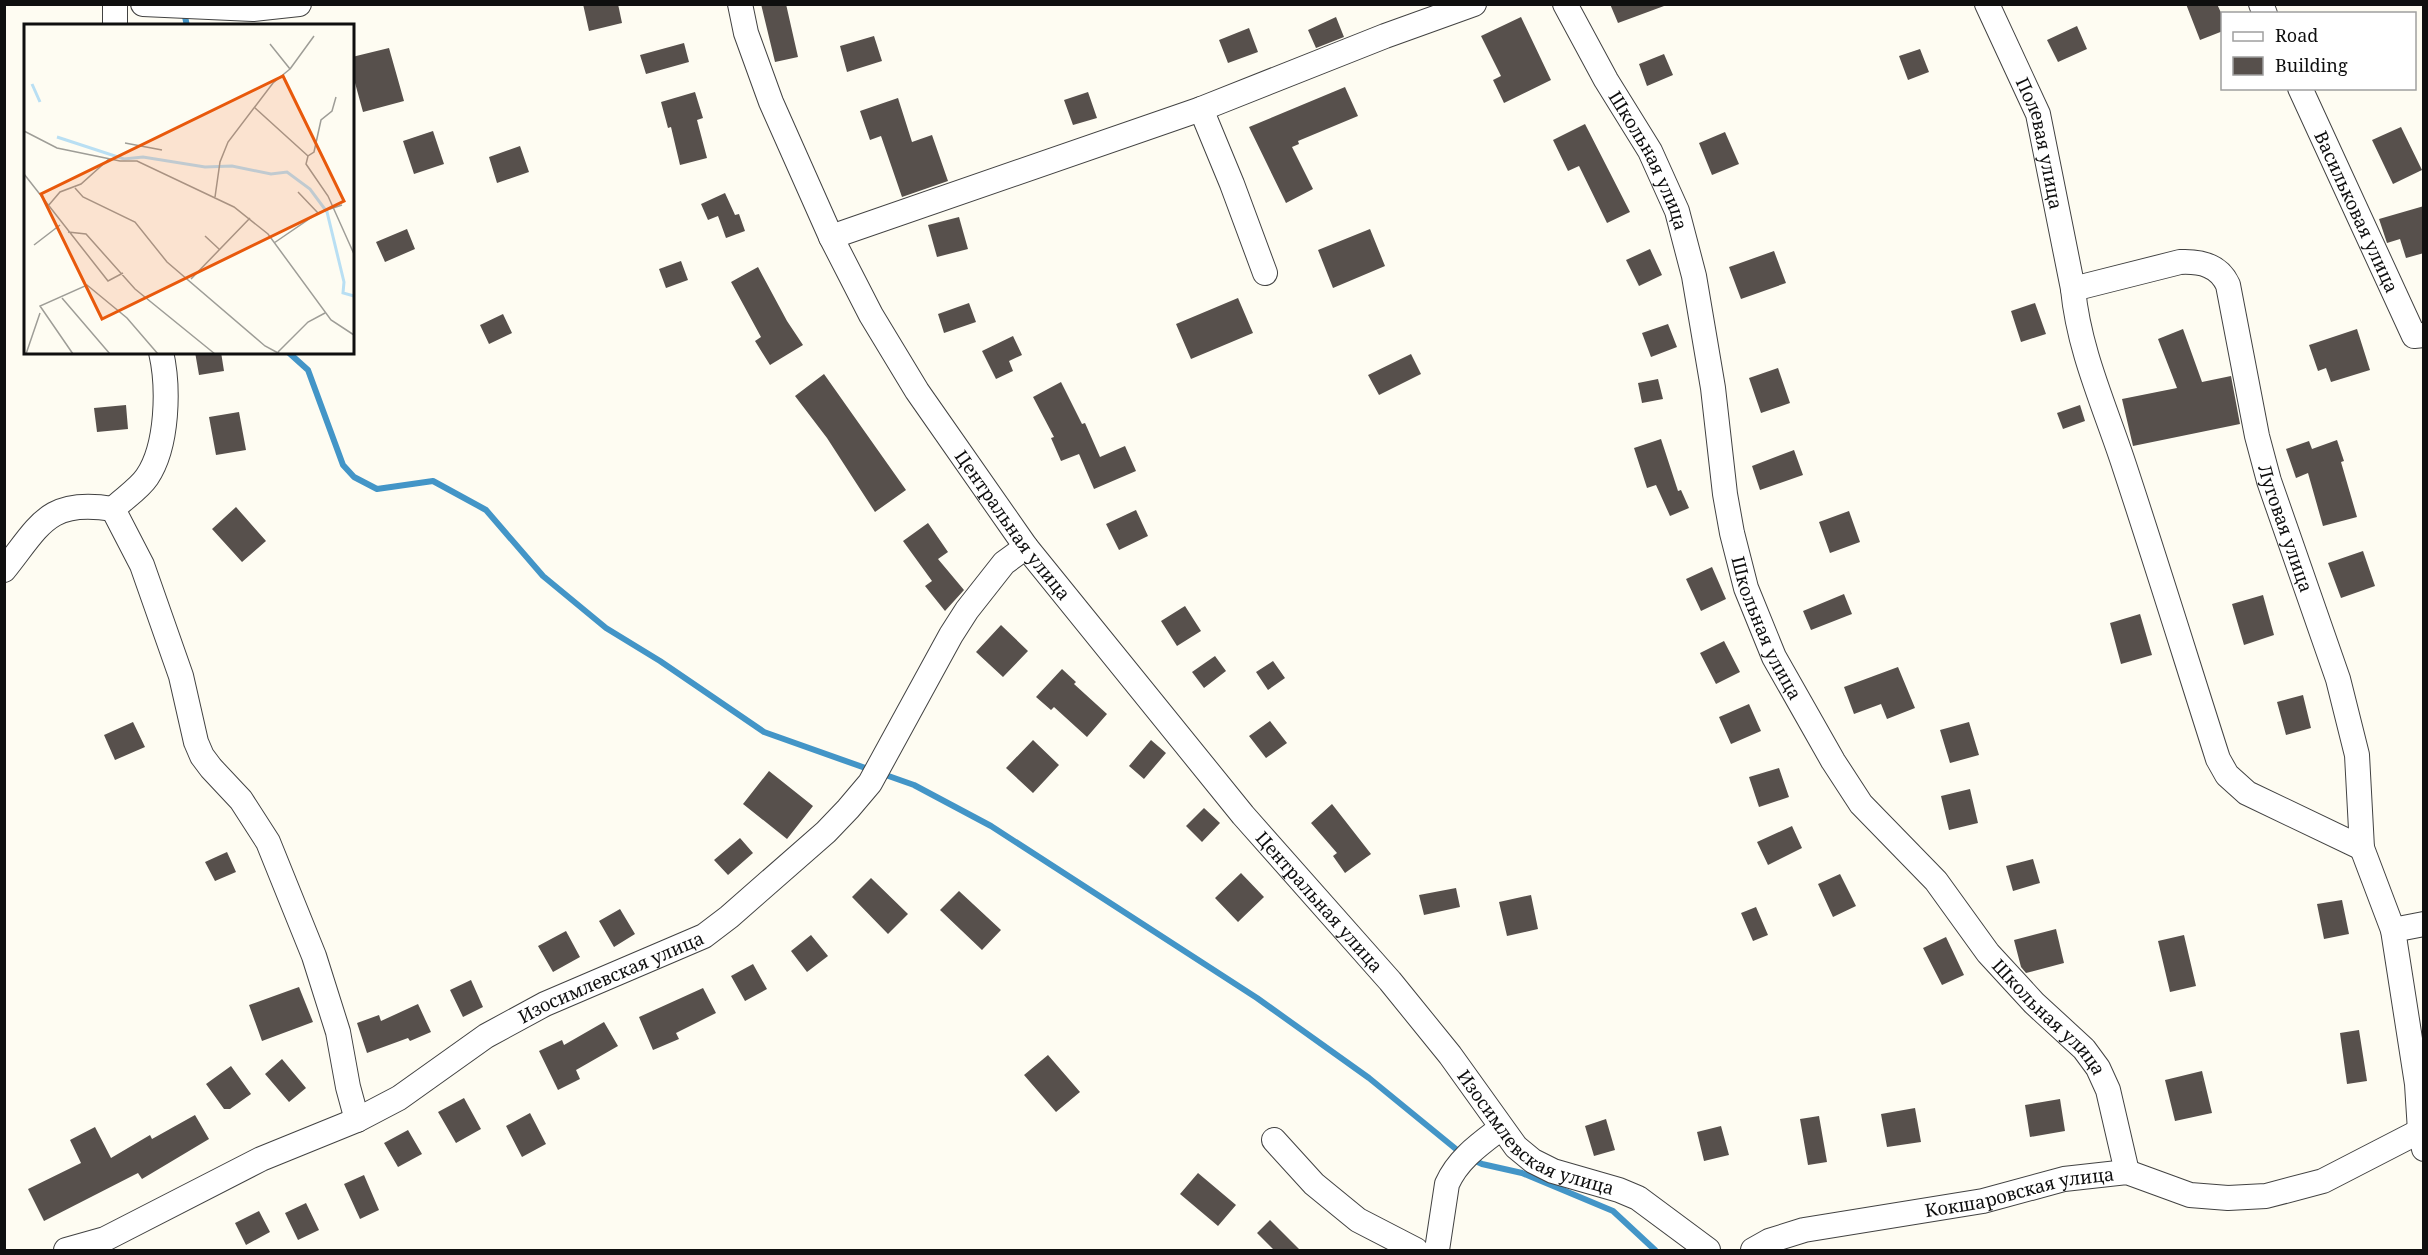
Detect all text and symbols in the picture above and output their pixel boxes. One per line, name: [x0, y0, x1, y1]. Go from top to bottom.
legend: [2221, 12, 2416, 90]
text: Road: [2275, 23, 2318, 47]
inset map: [24, 24, 354, 354]
text: Building: [2275, 53, 2348, 77]
street label: Полевая улица: [2011, 73, 2069, 211]
street label: Школьная улица: [1604, 86, 1694, 233]
street label: Васильковая улица: [2309, 127, 2404, 296]
street label: Центральная улица: [950, 445, 1076, 605]
street label: Луговая улица: [2253, 462, 2319, 595]
street label: Школьная улица: [1726, 554, 1808, 704]
street label: Центральная улица: [1251, 826, 1389, 977]
street label: Изосимлевская улица: [514, 926, 707, 1028]
street label: Школьная улица: [1987, 954, 2112, 1079]
street label: Изосимлевская улица: [1452, 1065, 1617, 1200]
street label: Кокшаровская улица: [1923, 1162, 2115, 1222]

